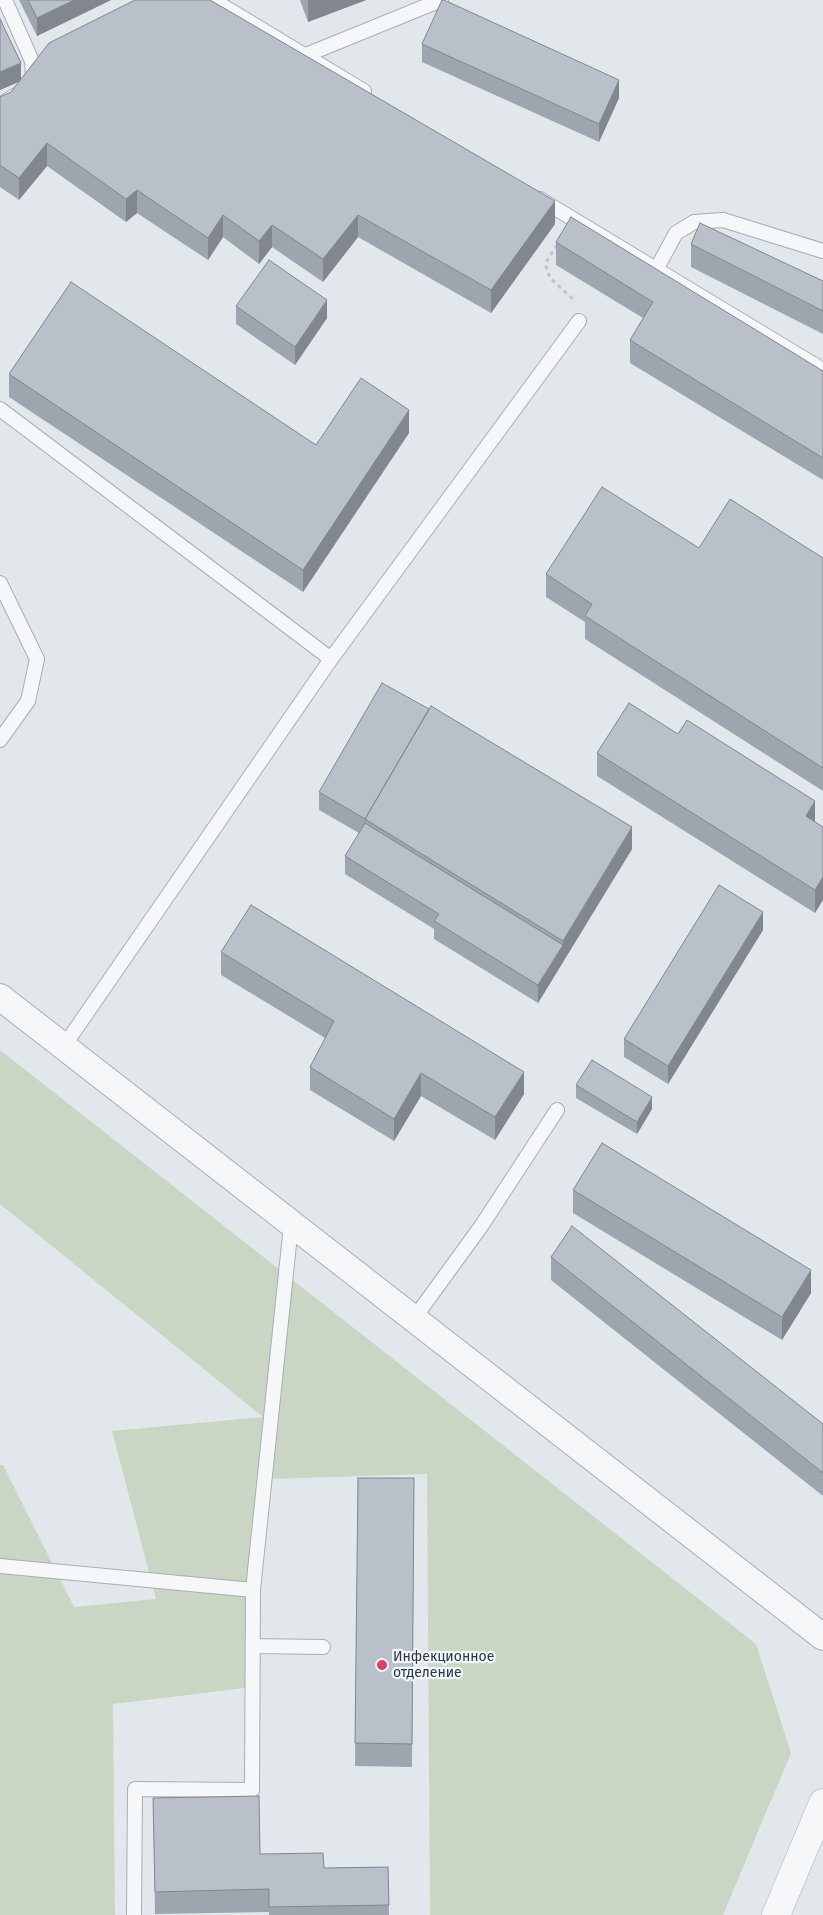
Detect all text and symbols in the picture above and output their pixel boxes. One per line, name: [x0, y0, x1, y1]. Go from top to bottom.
place label: Инфекционное отделение: [393, 1649, 494, 1681]
marker: Инфекционное отделение: [375, 1658, 389, 1672]

